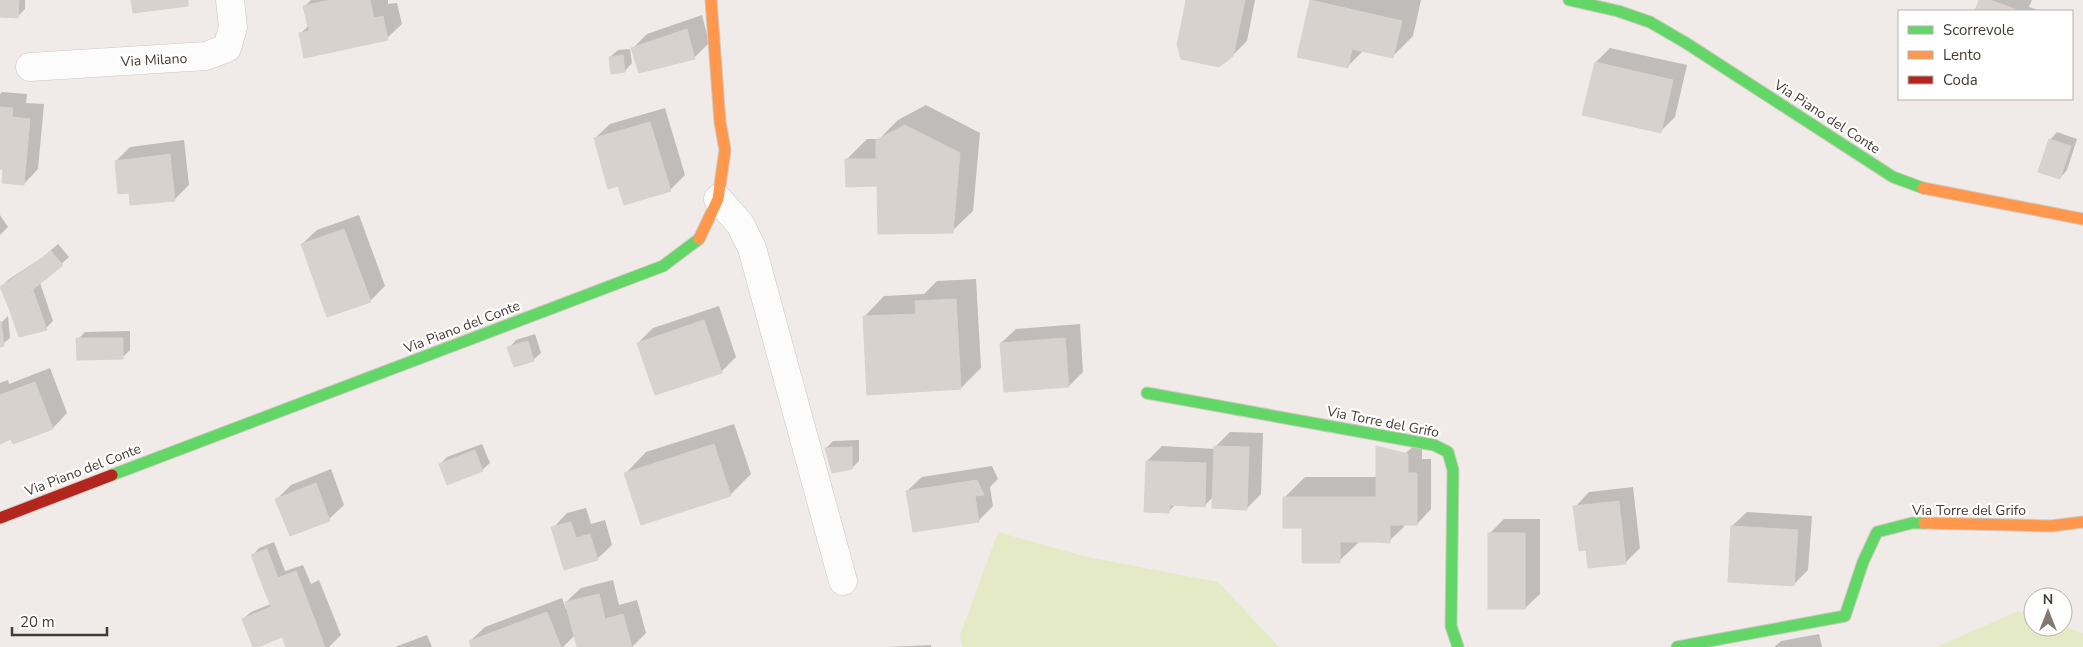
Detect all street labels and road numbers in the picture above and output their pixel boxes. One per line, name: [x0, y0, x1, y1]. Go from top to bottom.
street label: Via Milano: [119, 49, 188, 71]
street label: Via Piano del Conte: [1769, 75, 1884, 158]
street label: Via Piano del Conte: [400, 296, 523, 358]
street label: Via Torre del Grifo: [1324, 402, 1441, 442]
street label: Via Piano del Conte: [21, 439, 144, 501]
street label: Via Torre del Grifo: [1911, 501, 2026, 520]

